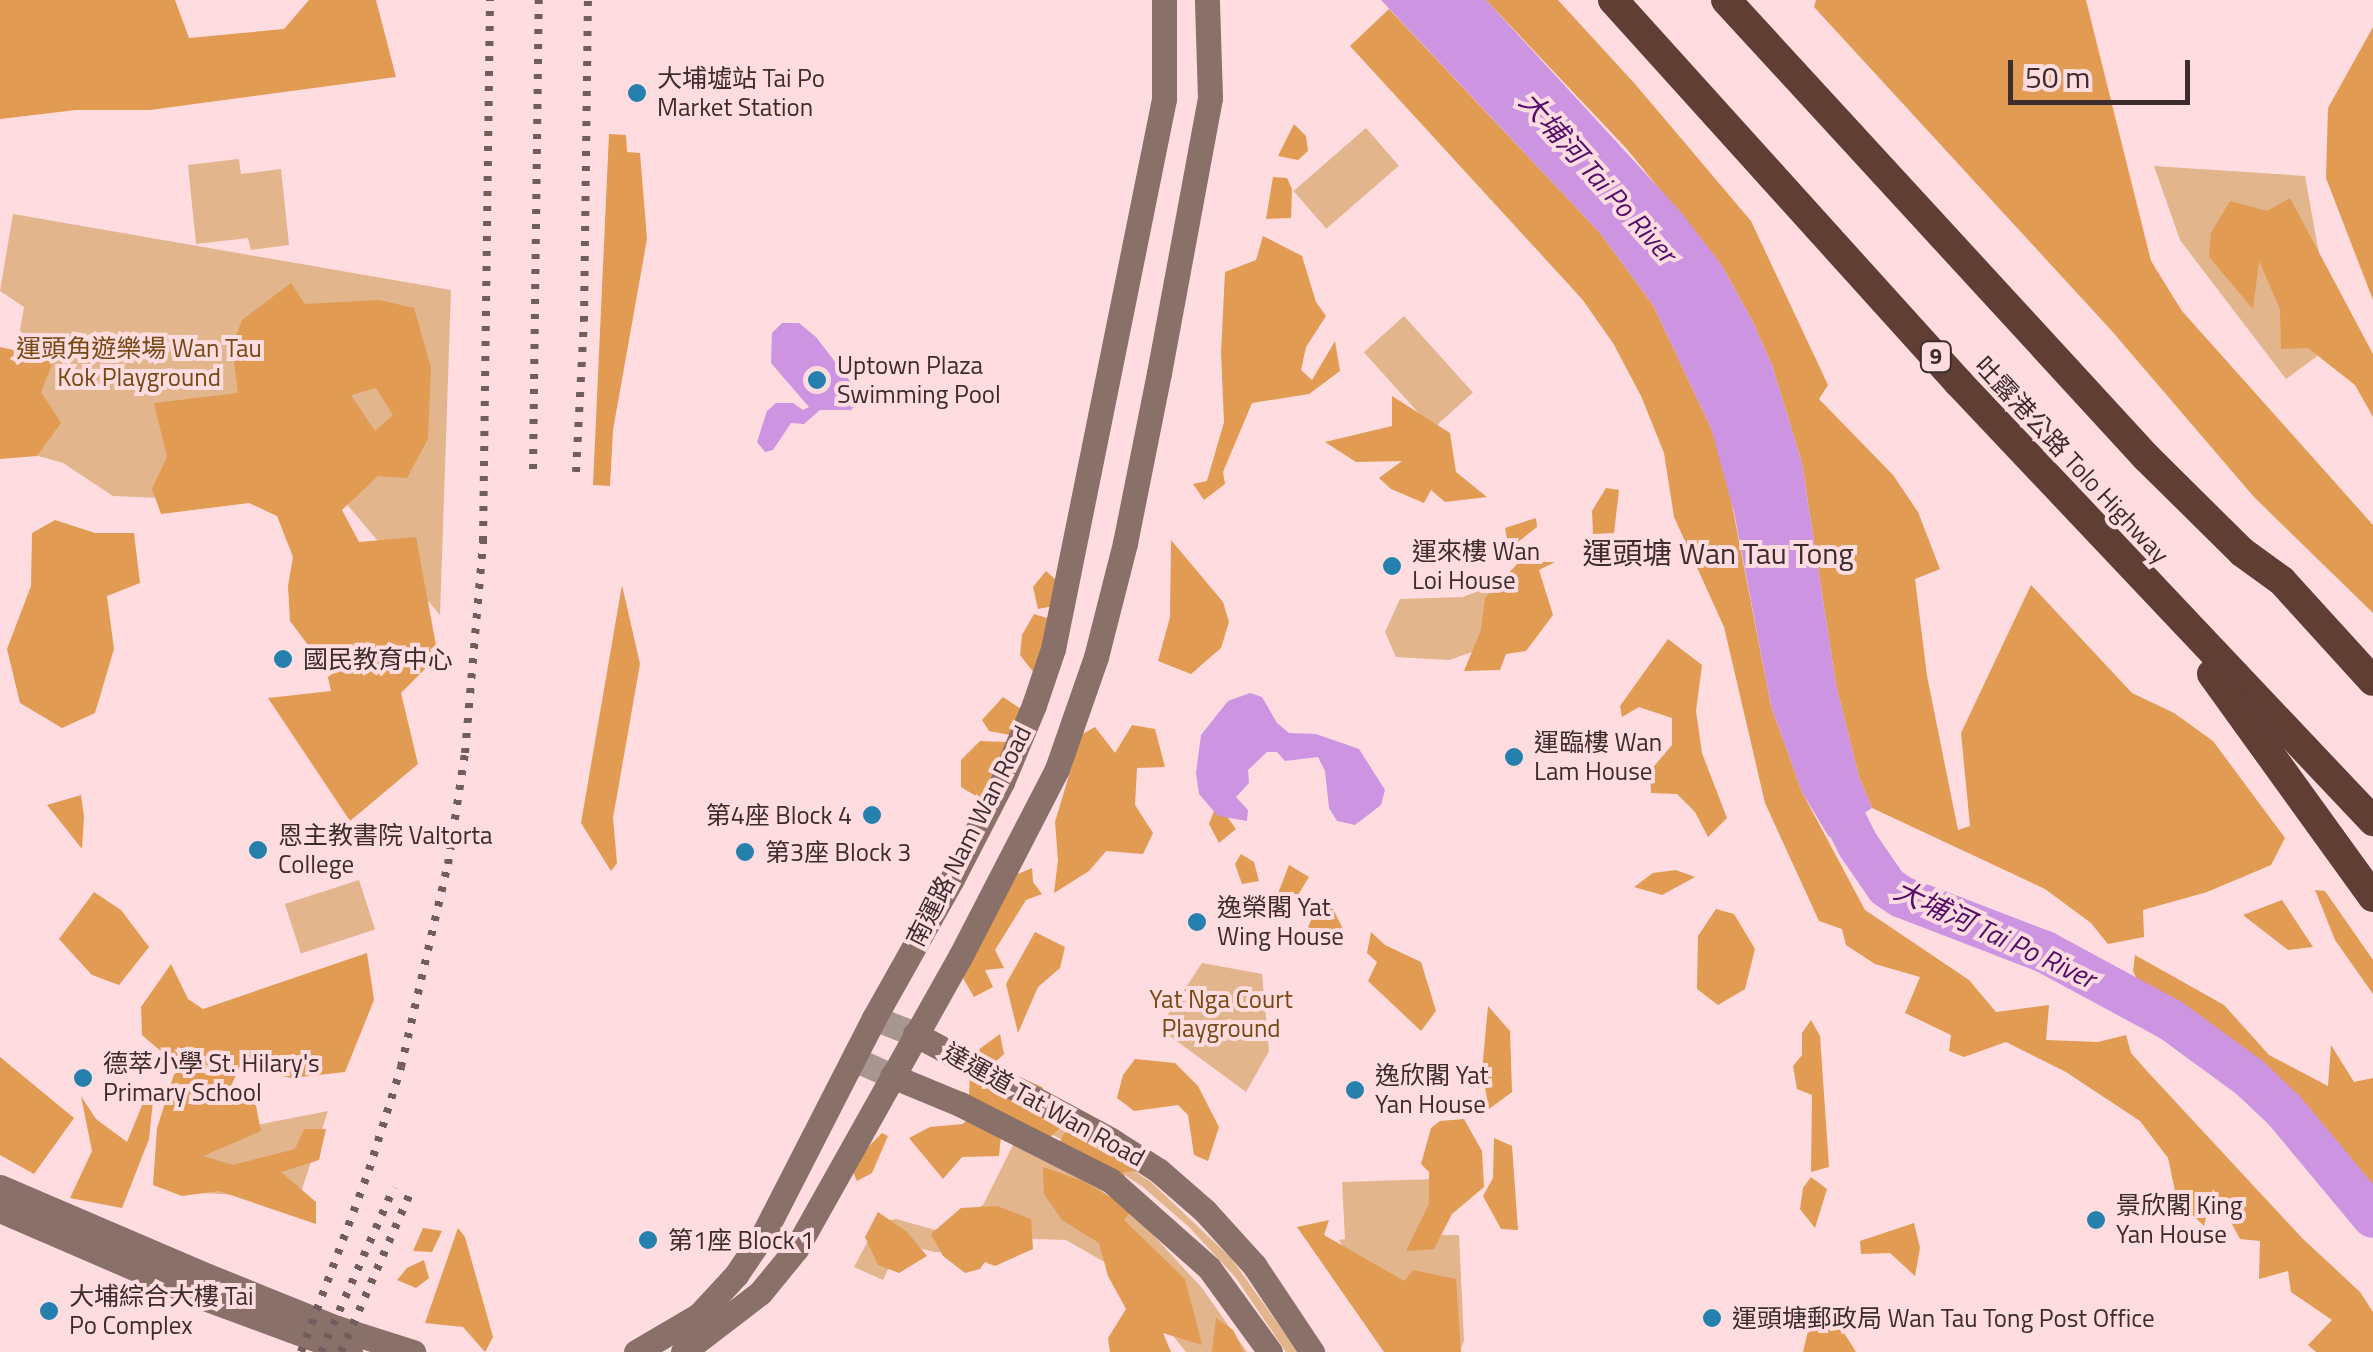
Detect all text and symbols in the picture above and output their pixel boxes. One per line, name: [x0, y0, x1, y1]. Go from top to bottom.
scale bar: [2013, 40, 2196, 102]
text: 50 m: [2025, 54, 2090, 100]
place label: 大埔墟站 Tai Po Market Station: [657, 64, 825, 123]
marker: 大埔墟站 Tai Po Market Station: [626, 82, 648, 104]
water label: 大埔河 Tai Po River: [1513, 85, 1683, 269]
park label: 運頭角遊樂場 Wan Tau Kok Playground: [16, 334, 262, 393]
road number: 9: [1918, 340, 1954, 374]
place label: Uptown Plaza Swimming Pool: [837, 351, 1001, 410]
street label: 吐露港公路 Tolo Highway: [1969, 351, 2175, 569]
marker: Uptown Plaza Swimming Pool: [806, 369, 828, 391]
district label: 運頭塘 Wan Tau Tong: [1582, 535, 1854, 571]
place label: 運來樓 Wan Loi House: [1412, 537, 1540, 596]
marker: 運來樓 Wan Loi House: [1381, 555, 1403, 577]
place label: 國民教育中心: [303, 644, 453, 674]
marker: 國民教育中心: [272, 648, 294, 670]
street label: 南運路 Nam Wan Road: [900, 721, 1038, 951]
place label: 運臨樓 Wan Lam House: [1534, 728, 1662, 787]
marker: 運臨樓 Wan Lam House: [1503, 746, 1525, 768]
place label: 第4座 Block 4: [706, 800, 852, 830]
marker: 第4座 Block 4: [861, 804, 883, 826]
place label: 恩主教書院 Valtorta College: [278, 821, 493, 880]
place label: 第3座 Block 3: [765, 837, 911, 867]
marker: 恩主教書院 Valtorta College: [247, 839, 269, 861]
marker: 第3座 Block 3: [734, 841, 756, 863]
water label: 大埔河 Tai Po River: [1889, 873, 2101, 995]
place label: 逸榮閣 Yat Wing House: [1217, 893, 1344, 952]
marker: 逸榮閣 Yat Wing House: [1186, 911, 1208, 933]
park label: Yat Nga Court Playground: [1149, 985, 1293, 1044]
street label: 達運道 Tat Wan Road: [938, 1037, 1150, 1173]
place label: 德萃小學 St. Hilary's Primary School: [103, 1049, 320, 1108]
place label: 逸欣閣 Yat Yan House: [1375, 1061, 1489, 1120]
marker: 德萃小學 St. Hilary's Primary School: [72, 1067, 94, 1089]
marker: 逸欣閣 Yat Yan House: [1344, 1079, 1366, 1101]
place label: 景欣閣 King Yan House: [2116, 1191, 2242, 1250]
marker: 景欣閣 King Yan House: [2085, 1209, 2107, 1231]
place label: 第1座 Block 1: [668, 1225, 814, 1255]
marker: 第1座 Block 1: [637, 1229, 659, 1251]
place label: 大埔綜合大樓 Tai Po Complex: [69, 1282, 253, 1341]
marker: 大埔綜合大樓 Tai Po Complex: [38, 1300, 60, 1322]
place label: 運頭塘郵政局 Wan Tau Tong Post Office: [1732, 1303, 2155, 1333]
marker: 運頭塘郵政局 Wan Tau Tong Post Office: [1701, 1307, 1723, 1329]

